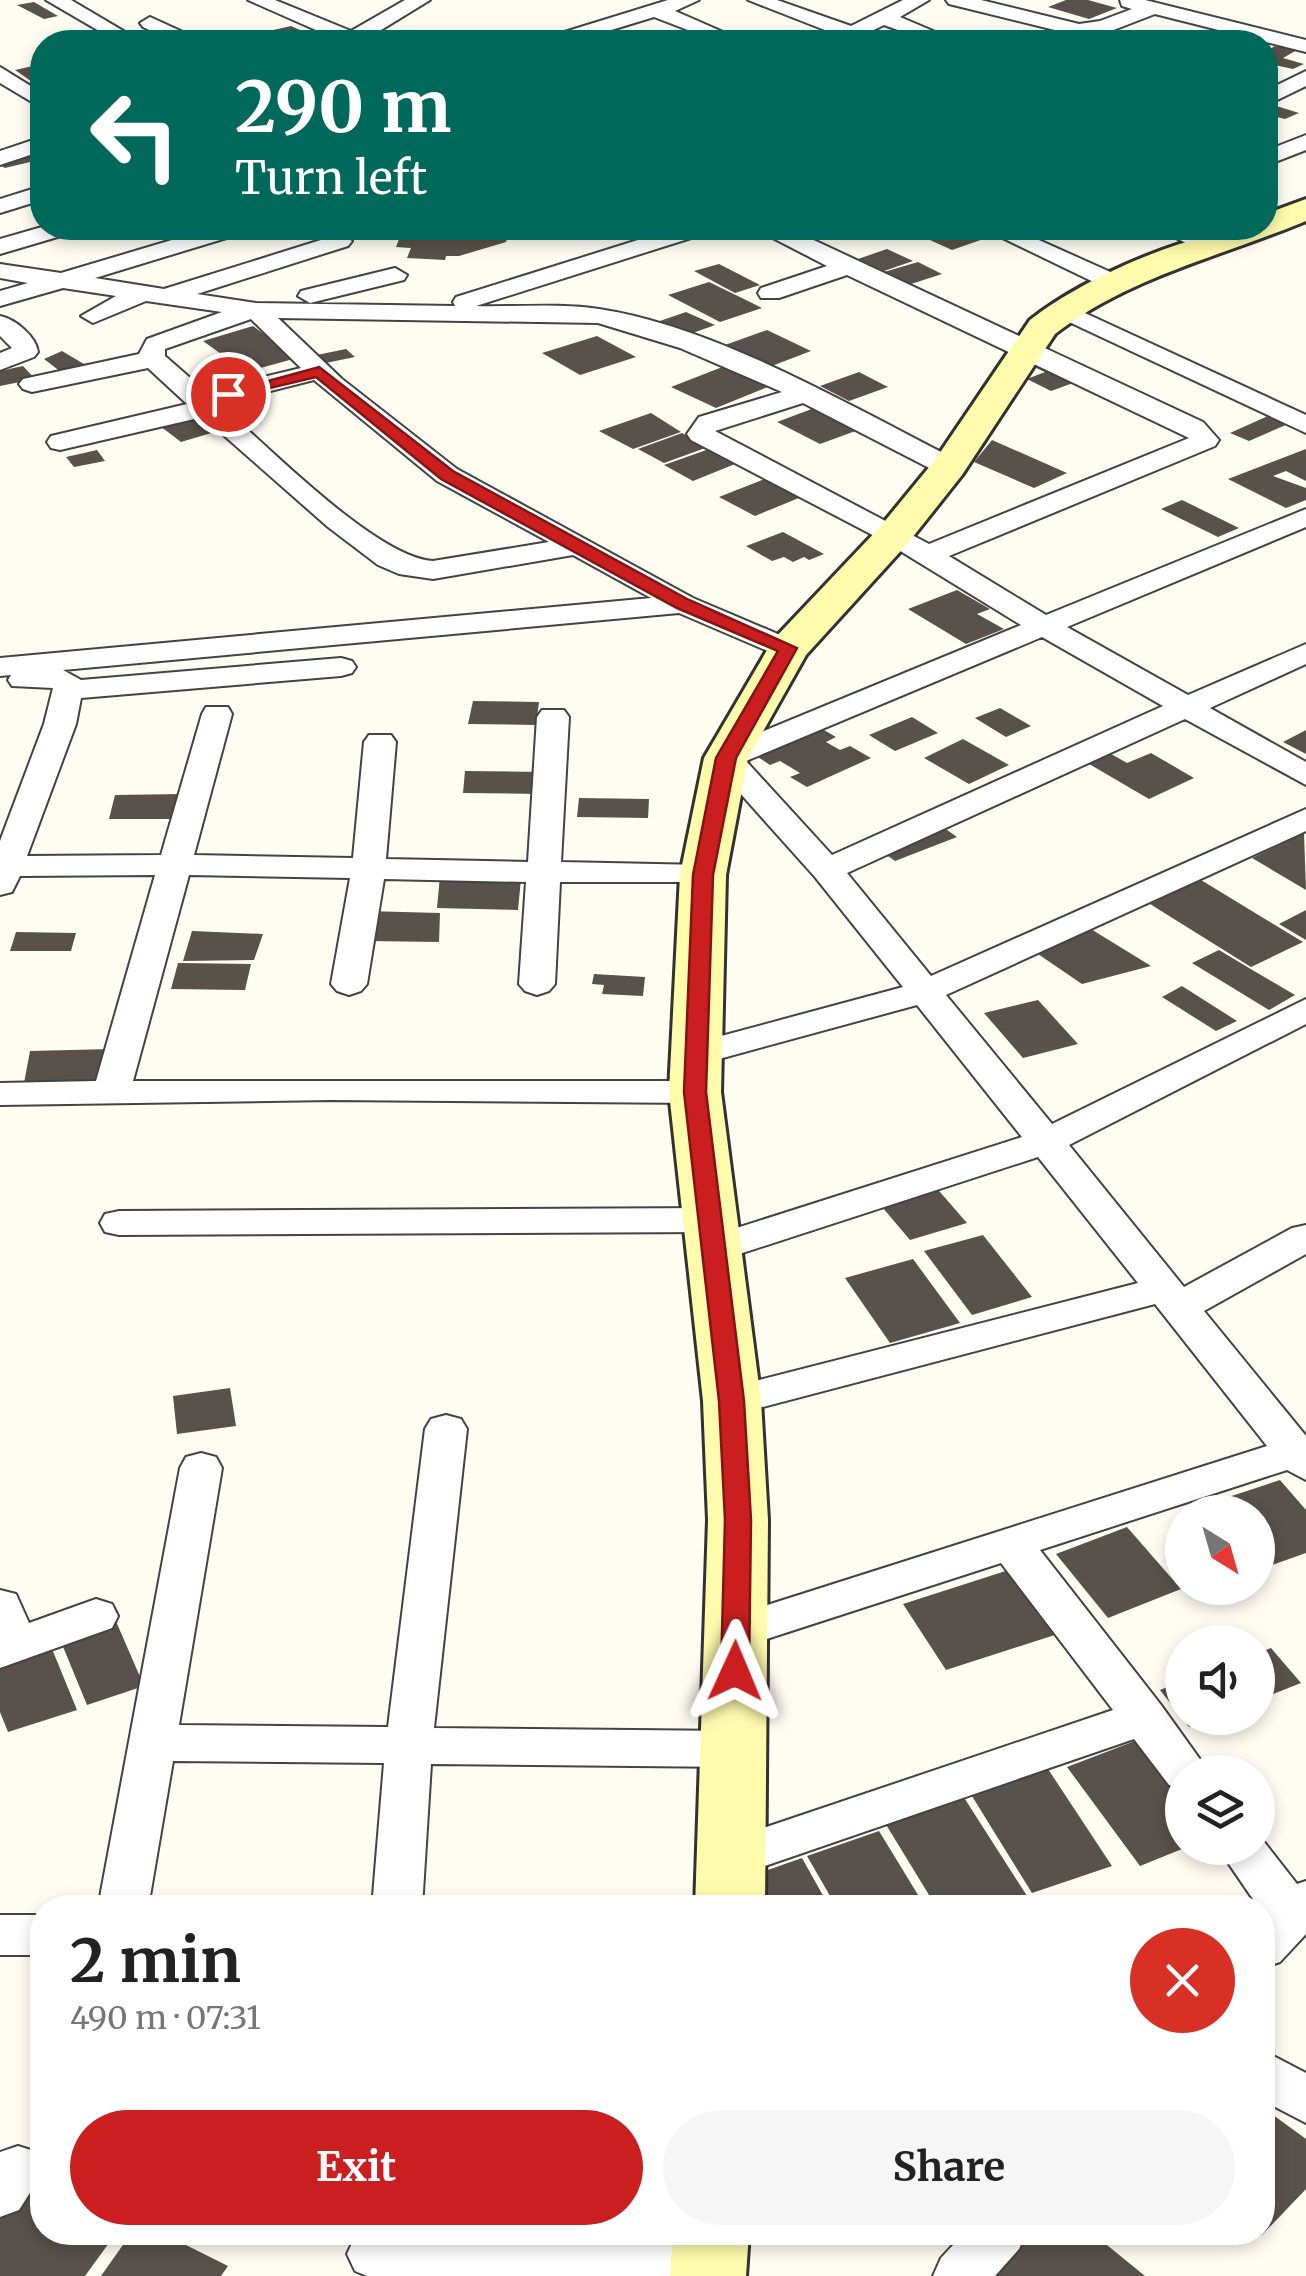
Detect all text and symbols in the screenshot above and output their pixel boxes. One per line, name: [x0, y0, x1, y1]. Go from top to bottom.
text: 290 m: [235, 63, 451, 151]
icon: left: [70, 70, 200, 200]
text: Turn left: [235, 150, 427, 206]
pin: [186, 352, 271, 437]
icon: arrive: [201, 367, 256, 422]
north arrow: [1165, 1495, 1275, 1605]
map controls: [1165, 1495, 1275, 1865]
position arrow: [683, 1619, 787, 1723]
button: sound: [1165, 1625, 1275, 1735]
button: layers: [1165, 1755, 1275, 1865]
text: 2 min: [70, 1923, 241, 1998]
button: close: [1130, 1928, 1235, 2033]
text: 490 m · 07:31: [70, 1998, 261, 2038]
button: Exit: [70, 2110, 643, 2225]
button: Share: [663, 2110, 1235, 2225]

